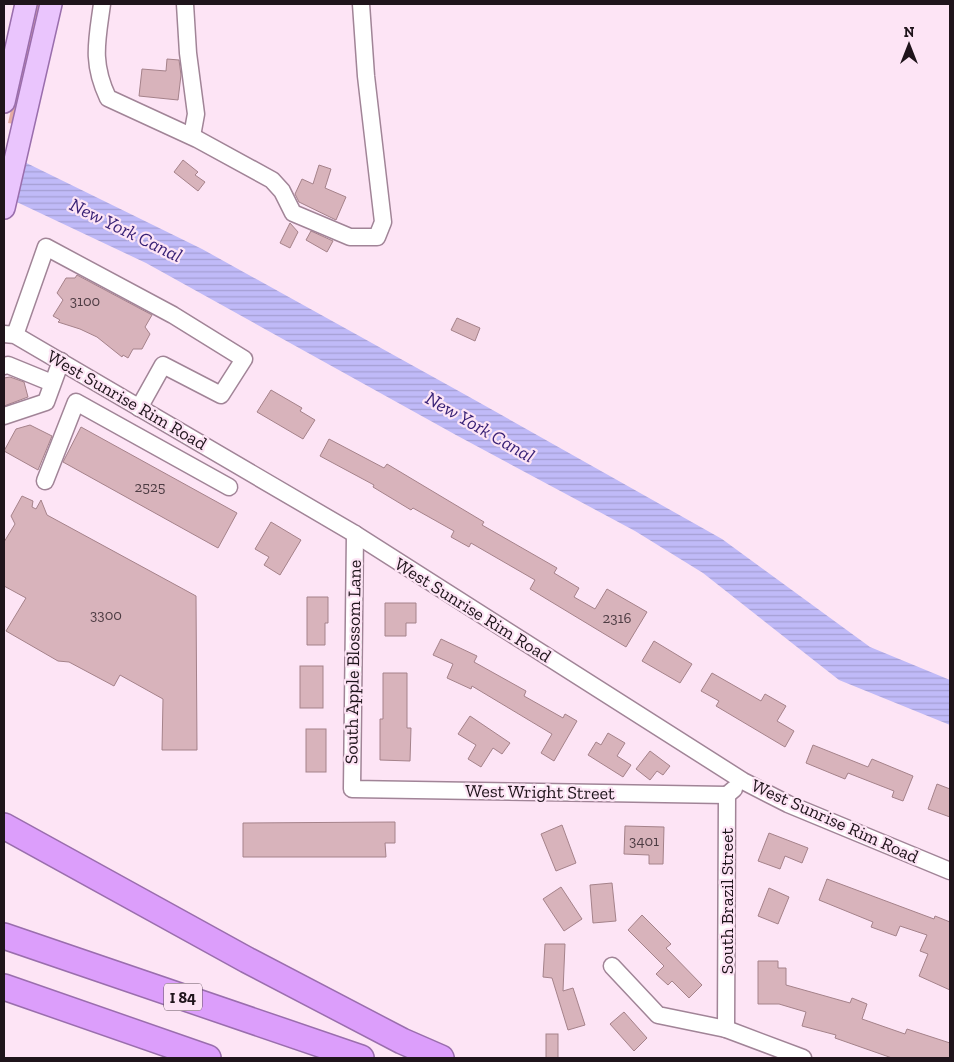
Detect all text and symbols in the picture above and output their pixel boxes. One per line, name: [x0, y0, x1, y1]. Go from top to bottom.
north arrow: [884, 20, 934, 70]
text: N: [904, 24, 915, 41]
water label: New York Canal: [66, 193, 186, 267]
house number: 3100: [70, 292, 100, 310]
street label: West Sunrise Rim Road: [43, 345, 211, 455]
water label: New York Canal: [421, 387, 539, 467]
house number: 2525: [135, 478, 166, 496]
street label: West Sunrise Rim Road: [391, 553, 556, 667]
street label: South Apple Blossom Lane: [340, 560, 366, 764]
house number: 3300: [90, 606, 122, 624]
house number: 2316: [603, 609, 631, 627]
street label: West Sunrise Rim Road: [748, 774, 922, 868]
street label: West Wright Street: [465, 780, 615, 804]
street label: South Brazil Street: [716, 827, 738, 974]
house number: 3401: [629, 832, 659, 850]
road number: I 84: [164, 984, 202, 1010]

